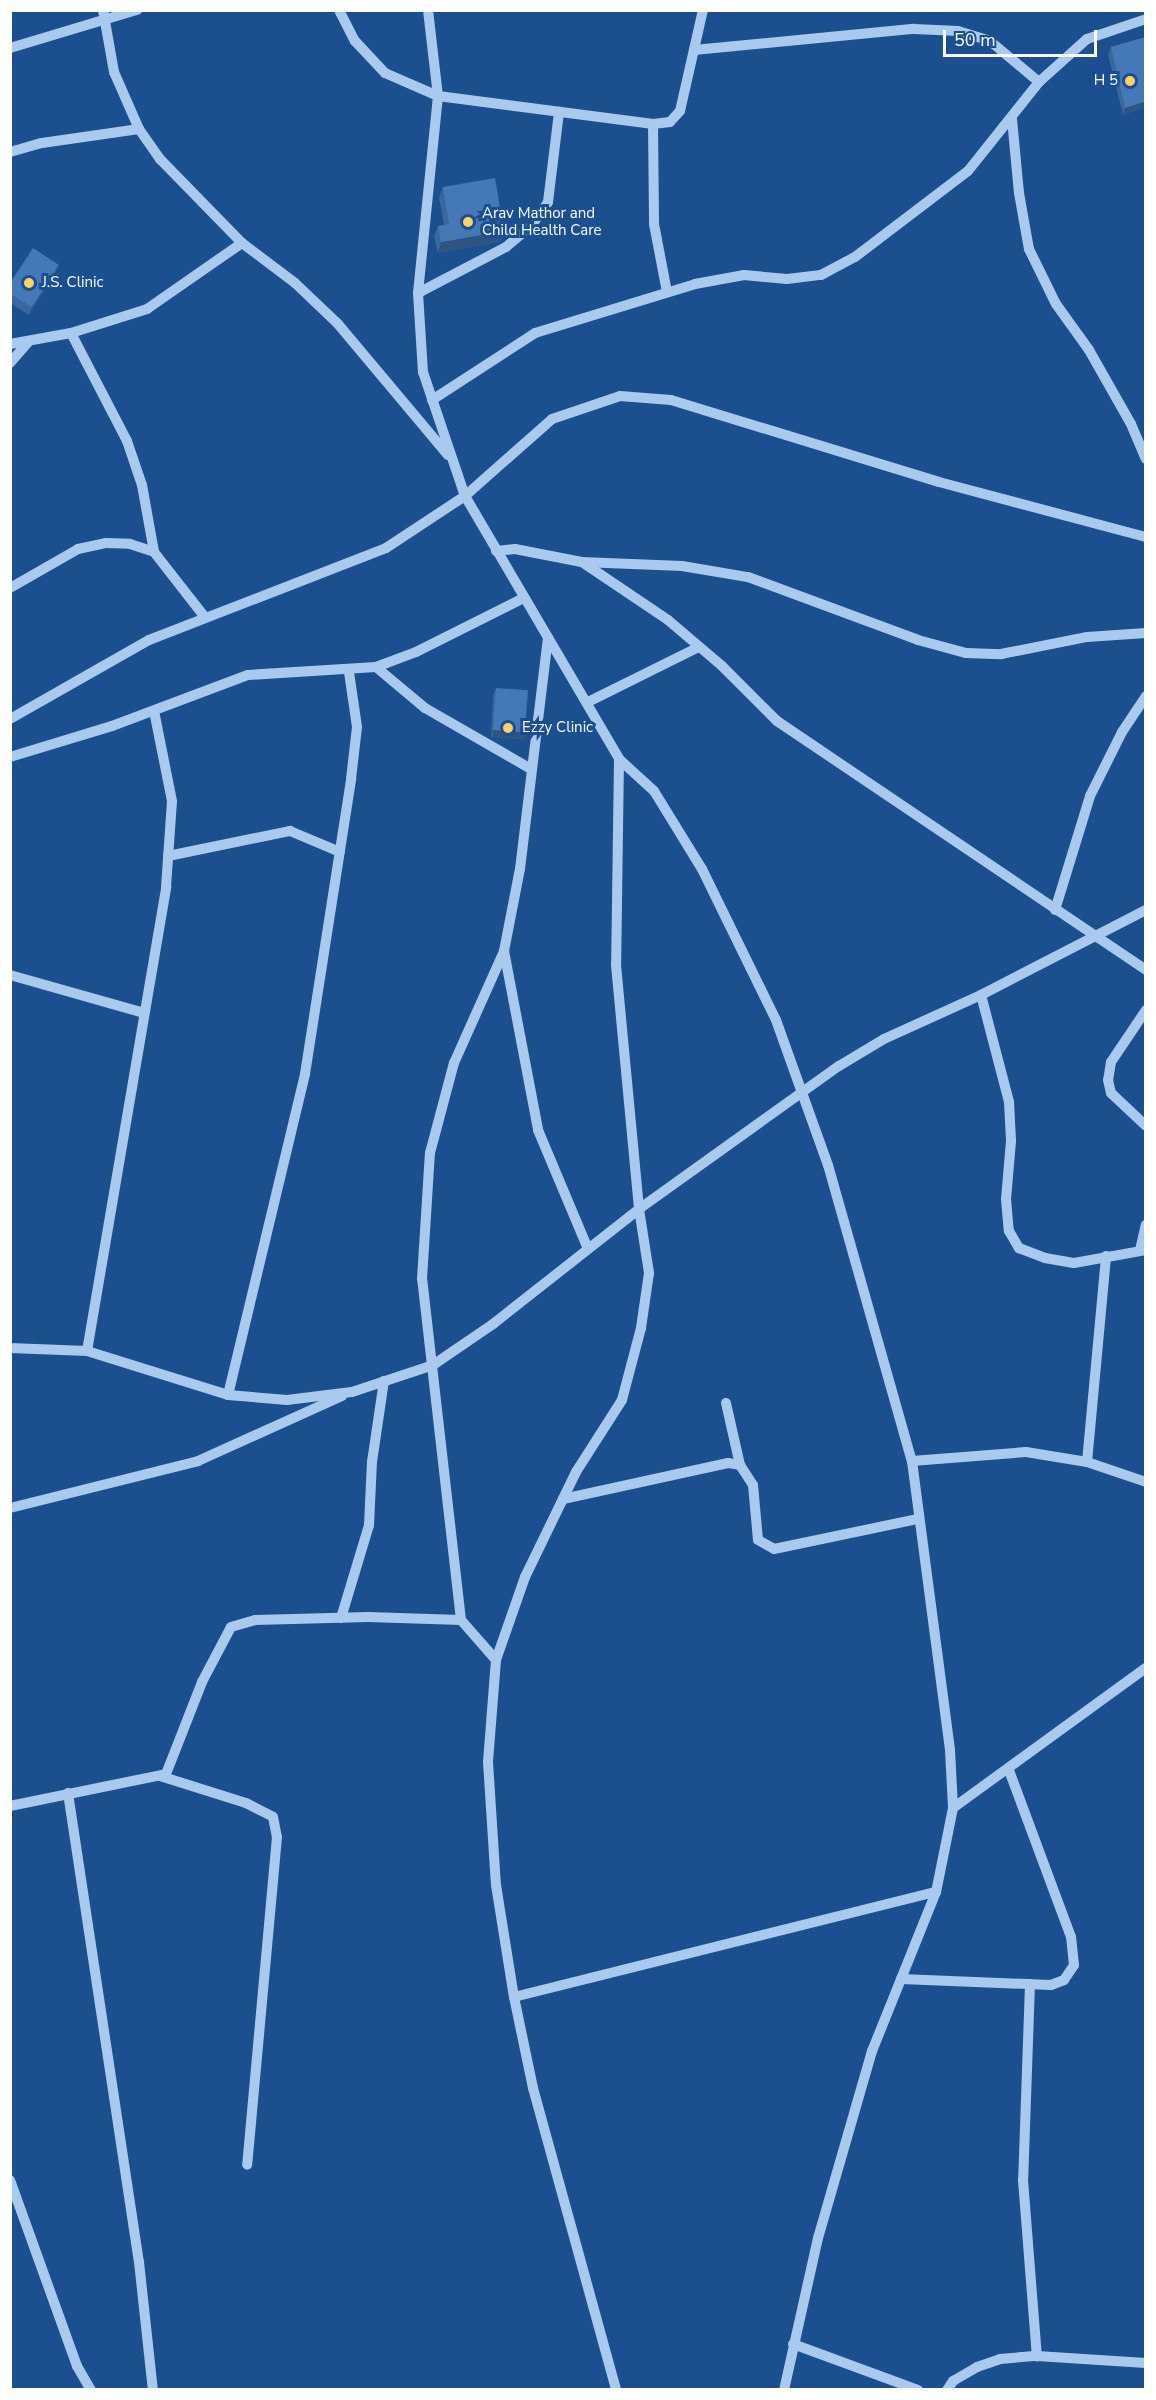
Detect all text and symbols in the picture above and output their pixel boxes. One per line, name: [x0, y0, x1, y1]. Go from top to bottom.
scale bar: [946, 18, 1100, 56]
text: 50 m: [954, 28, 996, 52]
place label: H 5: [1094, 72, 1118, 90]
marker: H 5: [1123, 74, 1137, 88]
place label: Arav Mathor and Child Health Care: [482, 204, 601, 239]
marker: Arav Mathor and Child Health Care: [459, 213, 477, 231]
marker: J.S. Clinic: [20, 274, 38, 292]
place label: J.S. Clinic: [42, 274, 104, 292]
marker: Ezzy Clinic: [499, 719, 517, 737]
place label: Ezzy Clinic: [522, 719, 593, 737]

